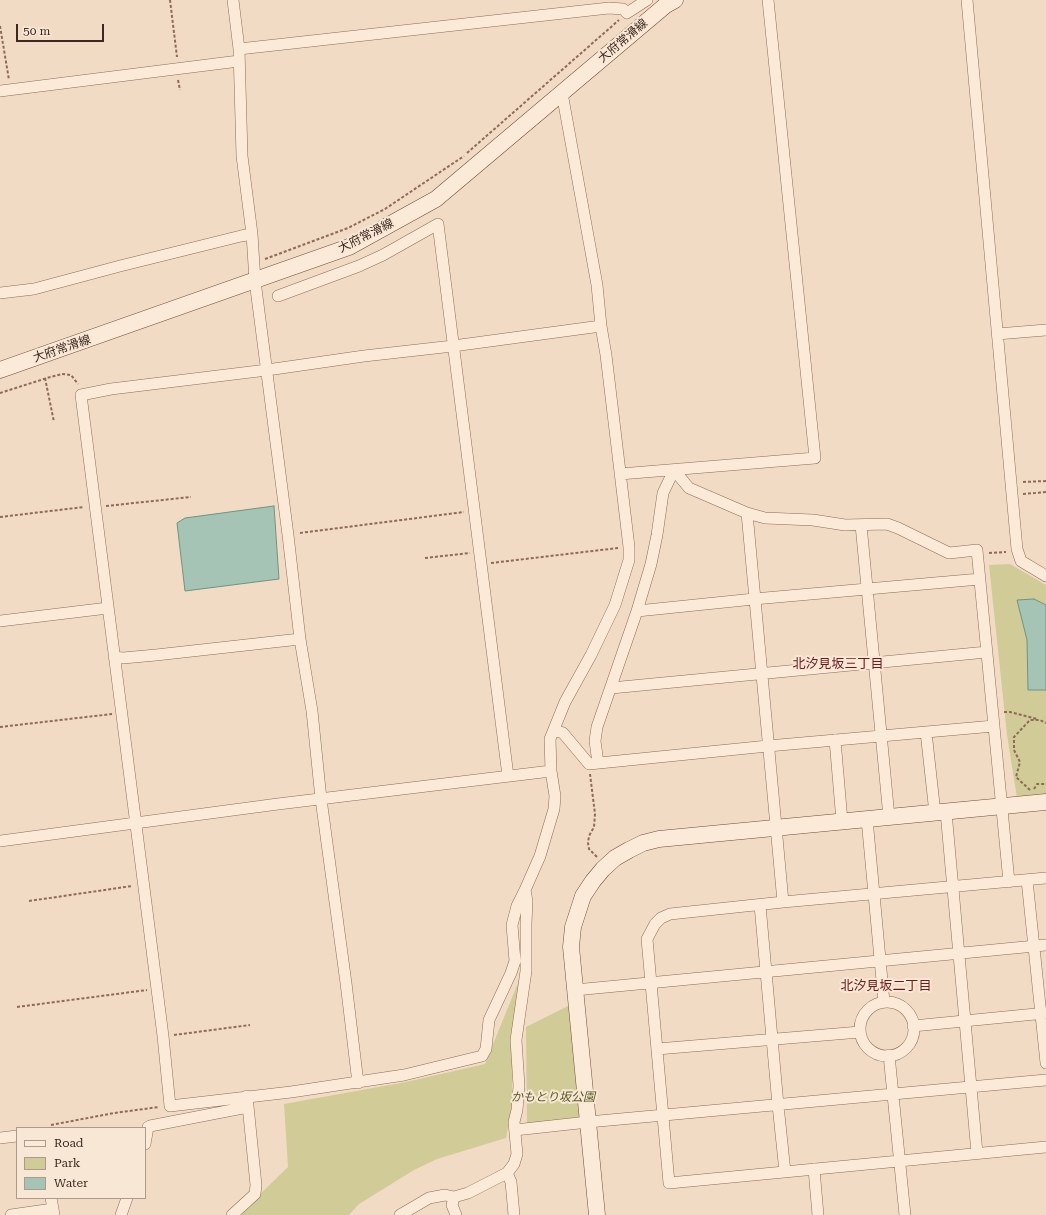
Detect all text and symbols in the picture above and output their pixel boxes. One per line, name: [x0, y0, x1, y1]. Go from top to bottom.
scale bar: [18, 16, 106, 42]
street label: 大府常滑線: [595, 16, 651, 66]
text: 50 m: [23, 24, 50, 38]
street label: 大府常滑線: [336, 216, 396, 256]
street label: 大府常滑線: [31, 332, 93, 366]
district label: 北汐見坂三丁目: [793, 656, 883, 672]
district label: 北汐見坂二丁目: [841, 978, 931, 994]
park label: かもとり坂公園: [511, 1090, 595, 1104]
legend: [16, 1127, 146, 1199]
text: Road: [54, 1136, 83, 1150]
text: Park: [54, 1156, 80, 1170]
text: Water: [54, 1176, 88, 1190]

